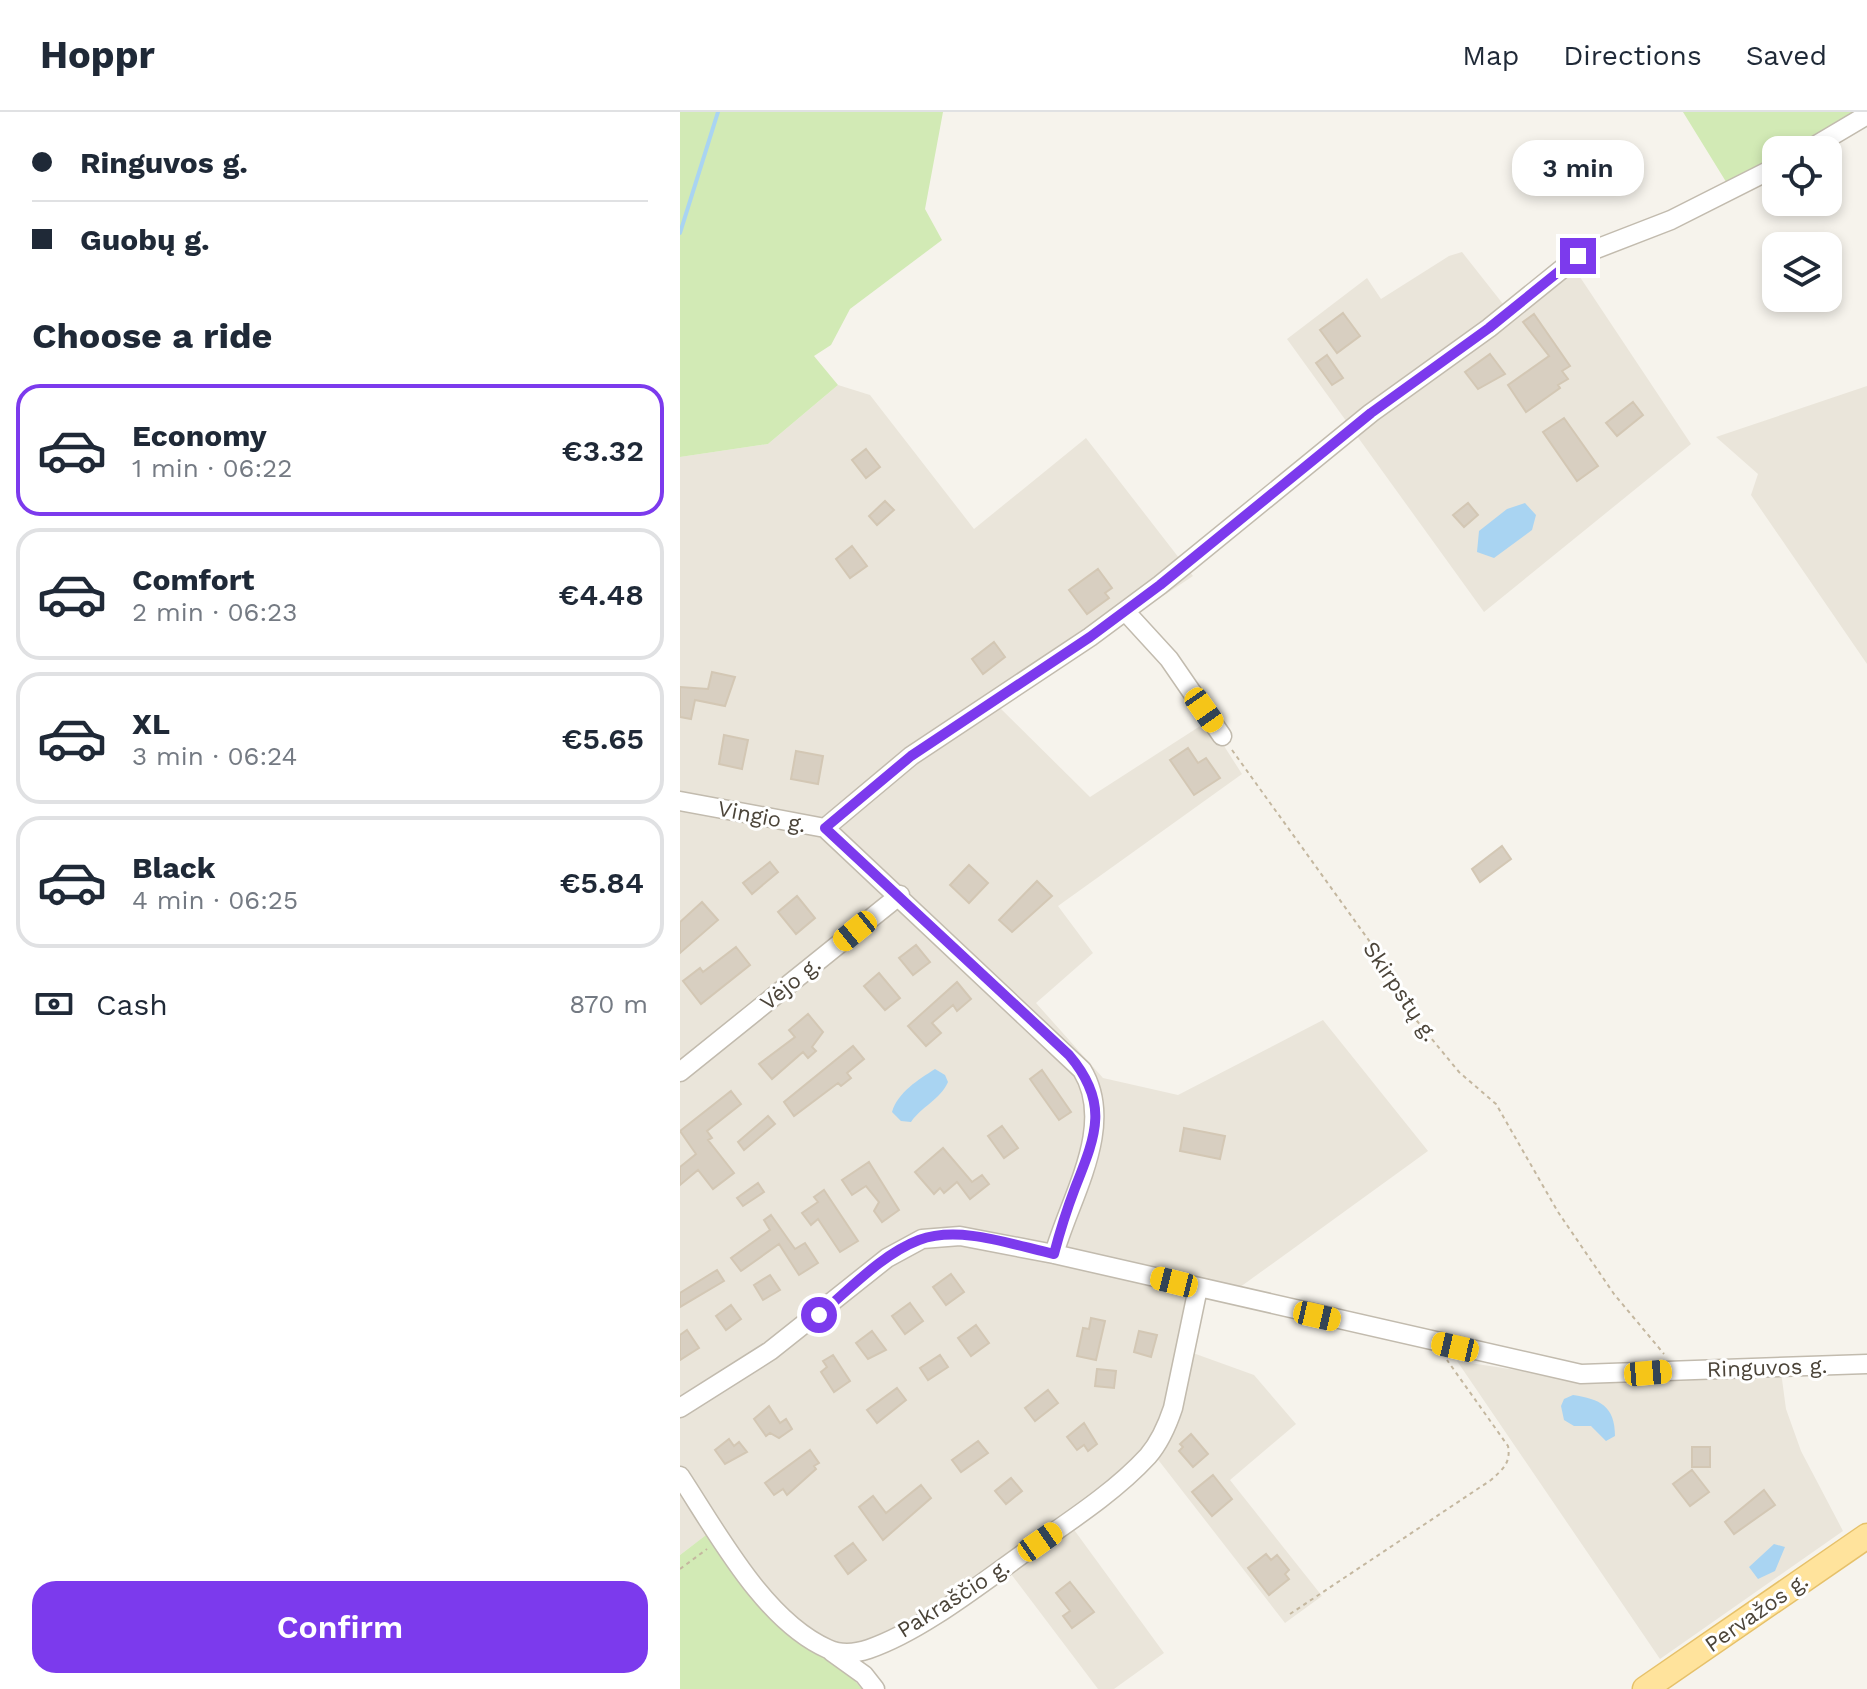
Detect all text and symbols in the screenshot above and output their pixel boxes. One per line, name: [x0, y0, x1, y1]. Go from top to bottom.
text: Hoppr: [40, 33, 155, 77]
text: Map: [1462, 39, 1519, 72]
text: Directions: [1563, 39, 1702, 72]
text: Saved: [1746, 39, 1827, 72]
map controls: [1762, 136, 1842, 312]
button: locate: [1762, 136, 1842, 216]
callout: 3 min: [1512, 140, 1644, 196]
text: Ringuvos g.: [80, 145, 248, 180]
text: 3 min: [1542, 153, 1614, 183]
text: Guobų g.: [80, 222, 210, 257]
button: layers: [1762, 232, 1842, 312]
route end: [1560, 238, 1596, 274]
text: Choose a ride: [32, 315, 272, 357]
icon: car: [36, 414, 108, 486]
text: Economy: [132, 418, 267, 453]
text: €3.32: [561, 433, 644, 468]
text: 1 min · 06:22: [132, 453, 292, 483]
icon: car: [36, 558, 108, 630]
text: Comfort: [132, 562, 254, 597]
text: €4.48: [558, 577, 644, 612]
text: 2 min · 06:23: [132, 597, 297, 627]
car: [1180, 683, 1228, 737]
icon: car: [36, 702, 108, 774]
text: XL: [132, 706, 170, 741]
text: €5.65: [562, 721, 644, 756]
text: 3 min · 06:24: [132, 741, 297, 771]
street label: Vingio g.: [716, 796, 808, 837]
icon: car: [36, 846, 108, 918]
text: Black: [132, 850, 216, 885]
text: €5.84: [559, 865, 644, 900]
text: 4 min · 06:25: [132, 885, 298, 915]
car: [829, 907, 881, 955]
street label: Skirpstų g.: [1358, 937, 1443, 1046]
street label: Vėjo g.: [755, 952, 825, 1015]
icon: cash: [32, 982, 76, 1026]
text: Cash: [96, 987, 168, 1022]
text: 870 m: [569, 989, 648, 1019]
car: [1148, 1265, 1200, 1299]
route start: [801, 1297, 837, 1333]
car: [1291, 1299, 1343, 1333]
car: [1429, 1330, 1481, 1364]
street label: Ringuvos g.: [1706, 1353, 1828, 1382]
car: [1623, 1359, 1673, 1387]
car: [1013, 1518, 1067, 1566]
street label: Pakraščio g.: [893, 1554, 1014, 1643]
street label: Pervažos g.: [1700, 1568, 1813, 1657]
button: Confirm: [32, 1581, 648, 1673]

